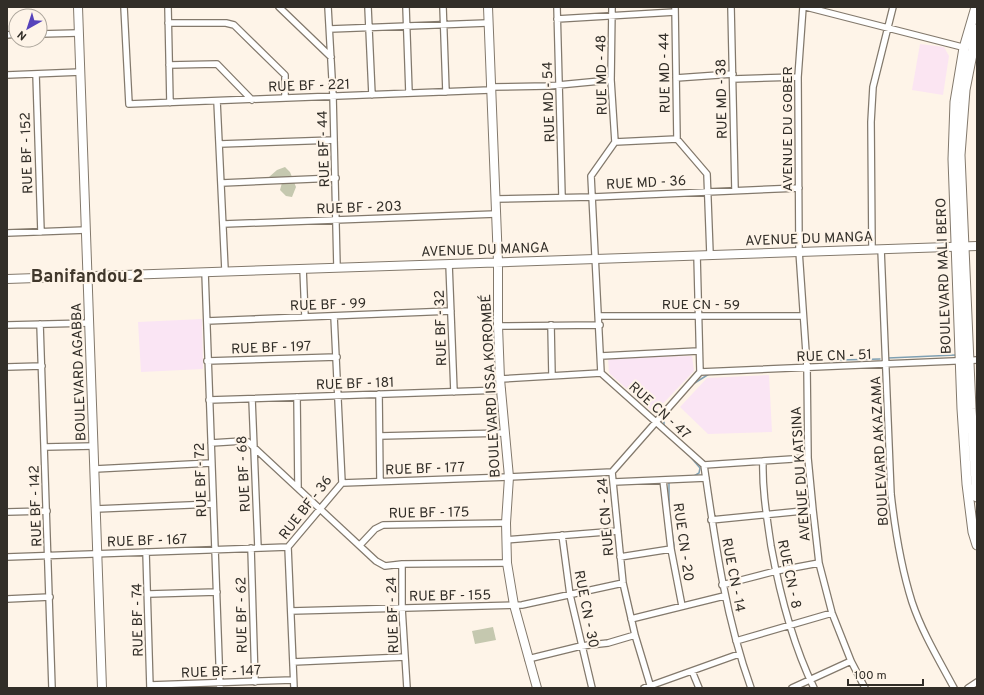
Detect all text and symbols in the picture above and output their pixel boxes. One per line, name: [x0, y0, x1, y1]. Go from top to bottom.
north arrow: [8, 8, 48, 48]
text: N: [15, 27, 30, 43]
street label: RUE MD - 44: [656, 32, 675, 114]
street label: RUE MD - 48: [593, 35, 612, 115]
street label: RUE MD - 38: [713, 59, 732, 139]
street label: RUE MD - 54: [540, 61, 559, 143]
street label: AVENUE DU GOBER: [780, 66, 797, 192]
street label: RUE BF - 221: [268, 77, 350, 96]
street label: RUE BF - 44: [315, 110, 334, 188]
street label: RUE BF - 152: [18, 112, 37, 194]
street label: RUE MD - 36: [606, 173, 687, 194]
street label: BOULEVARD MALI BERO: [933, 197, 956, 354]
street label: RUE BF - 203: [316, 199, 402, 218]
street label: AVENUE DU MANGA: [745, 229, 873, 250]
street label: AVENUE DU MANGA: [421, 240, 549, 261]
district label: Banifandou 2: [31, 266, 143, 289]
street label: RUE BF - 32: [432, 289, 451, 366]
street label: BOULEVARD ISSA KOROMBÉ: [477, 294, 505, 478]
street label: RUE BF - 99: [290, 296, 367, 315]
street label: RUE CN - 59: [662, 297, 740, 314]
street label: BOULEVARD AGABBA: [69, 302, 90, 441]
street label: RUE BF - 197: [231, 339, 311, 358]
street label: RUE CN - 51: [796, 347, 872, 366]
street label: RUE BF - 181: [315, 375, 395, 394]
street label: BOULEVARD AKAZAMA: [868, 375, 893, 526]
street label: RUE CN - 47: [625, 379, 693, 443]
street label: AVENUE DU KATSINA: [788, 406, 815, 542]
street label: RUE BF - 68: [234, 435, 255, 513]
street label: RUE BF - 72: [192, 442, 211, 518]
street label: RUE BF - 177: [385, 460, 465, 479]
street label: RUE BF - 142: [27, 465, 46, 547]
street label: RUE BF - 36: [276, 473, 336, 543]
street label: RUE CN - 24: [595, 477, 618, 557]
street label: RUE CN - 20: [669, 502, 696, 583]
street label: RUE BF - 175: [388, 504, 470, 523]
street label: RUE BF - 167: [107, 532, 187, 551]
street label: RUE CN - 14: [717, 537, 748, 614]
street label: RUE CN - 8: [773, 538, 804, 610]
street label: RUE CN - 30: [570, 569, 601, 650]
street label: RUE BF - 24: [384, 576, 403, 654]
street label: RUE BF - 62: [233, 577, 252, 653]
street label: RUE BF - 74: [129, 583, 148, 657]
street label: RUE BF - 155: [409, 587, 491, 606]
scale bar: [848, 661, 923, 687]
street label: RUE BF - 147: [181, 663, 262, 682]
text: 100 m: [854, 668, 887, 684]

